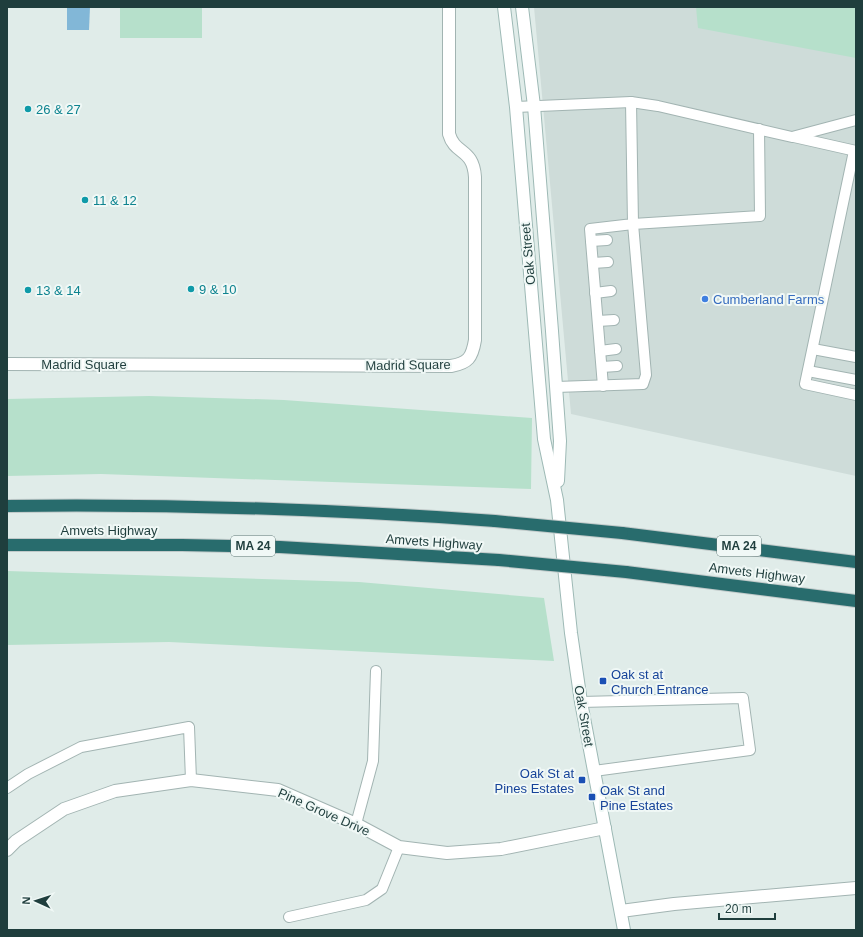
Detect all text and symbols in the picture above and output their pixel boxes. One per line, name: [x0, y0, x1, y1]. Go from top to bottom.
place label: 26 & 27: [36, 102, 81, 117]
marker: 26 & 27: [23, 104, 33, 114]
place label: 11 & 12: [93, 193, 137, 208]
marker: 11 & 12: [80, 195, 90, 205]
street label: Oak Street: [518, 222, 538, 286]
place label: 9 & 10: [199, 282, 237, 297]
place label: 13 & 14: [36, 283, 81, 298]
marker: 9 & 10: [186, 284, 196, 294]
marker: 13 & 14: [23, 285, 33, 295]
place label: Cumberland Farms: [713, 292, 825, 307]
marker: Cumberland Farms: [700, 294, 710, 304]
street label: Madrid Square: [41, 357, 127, 372]
street label: Madrid Square: [365, 357, 451, 373]
street label: Amvets Highway: [61, 523, 158, 538]
street label: Amvets Highway: [385, 531, 483, 553]
road number: MA 24: [231, 536, 275, 556]
road number: MA 24: [717, 536, 761, 556]
street label: Amvets Highway: [708, 560, 806, 586]
place label: Oak st at Church Entrance: [611, 667, 709, 697]
marker: Oak st at Church Entrance: [598, 676, 608, 686]
street label: Oak Street: [571, 684, 597, 748]
place label: Oak St at Pines Estates: [495, 766, 574, 796]
marker: Oak St at Pines Estates: [577, 775, 587, 785]
place label: Oak St and Pine Estates: [600, 783, 673, 813]
street label: Pine Grove Drive: [276, 785, 372, 839]
marker: Oak St and Pine Estates: [587, 792, 597, 802]
north arrow: [16, 881, 56, 921]
scale bar: [719, 895, 775, 921]
text: N: [20, 896, 32, 905]
text: 20 m: [725, 902, 752, 916]

